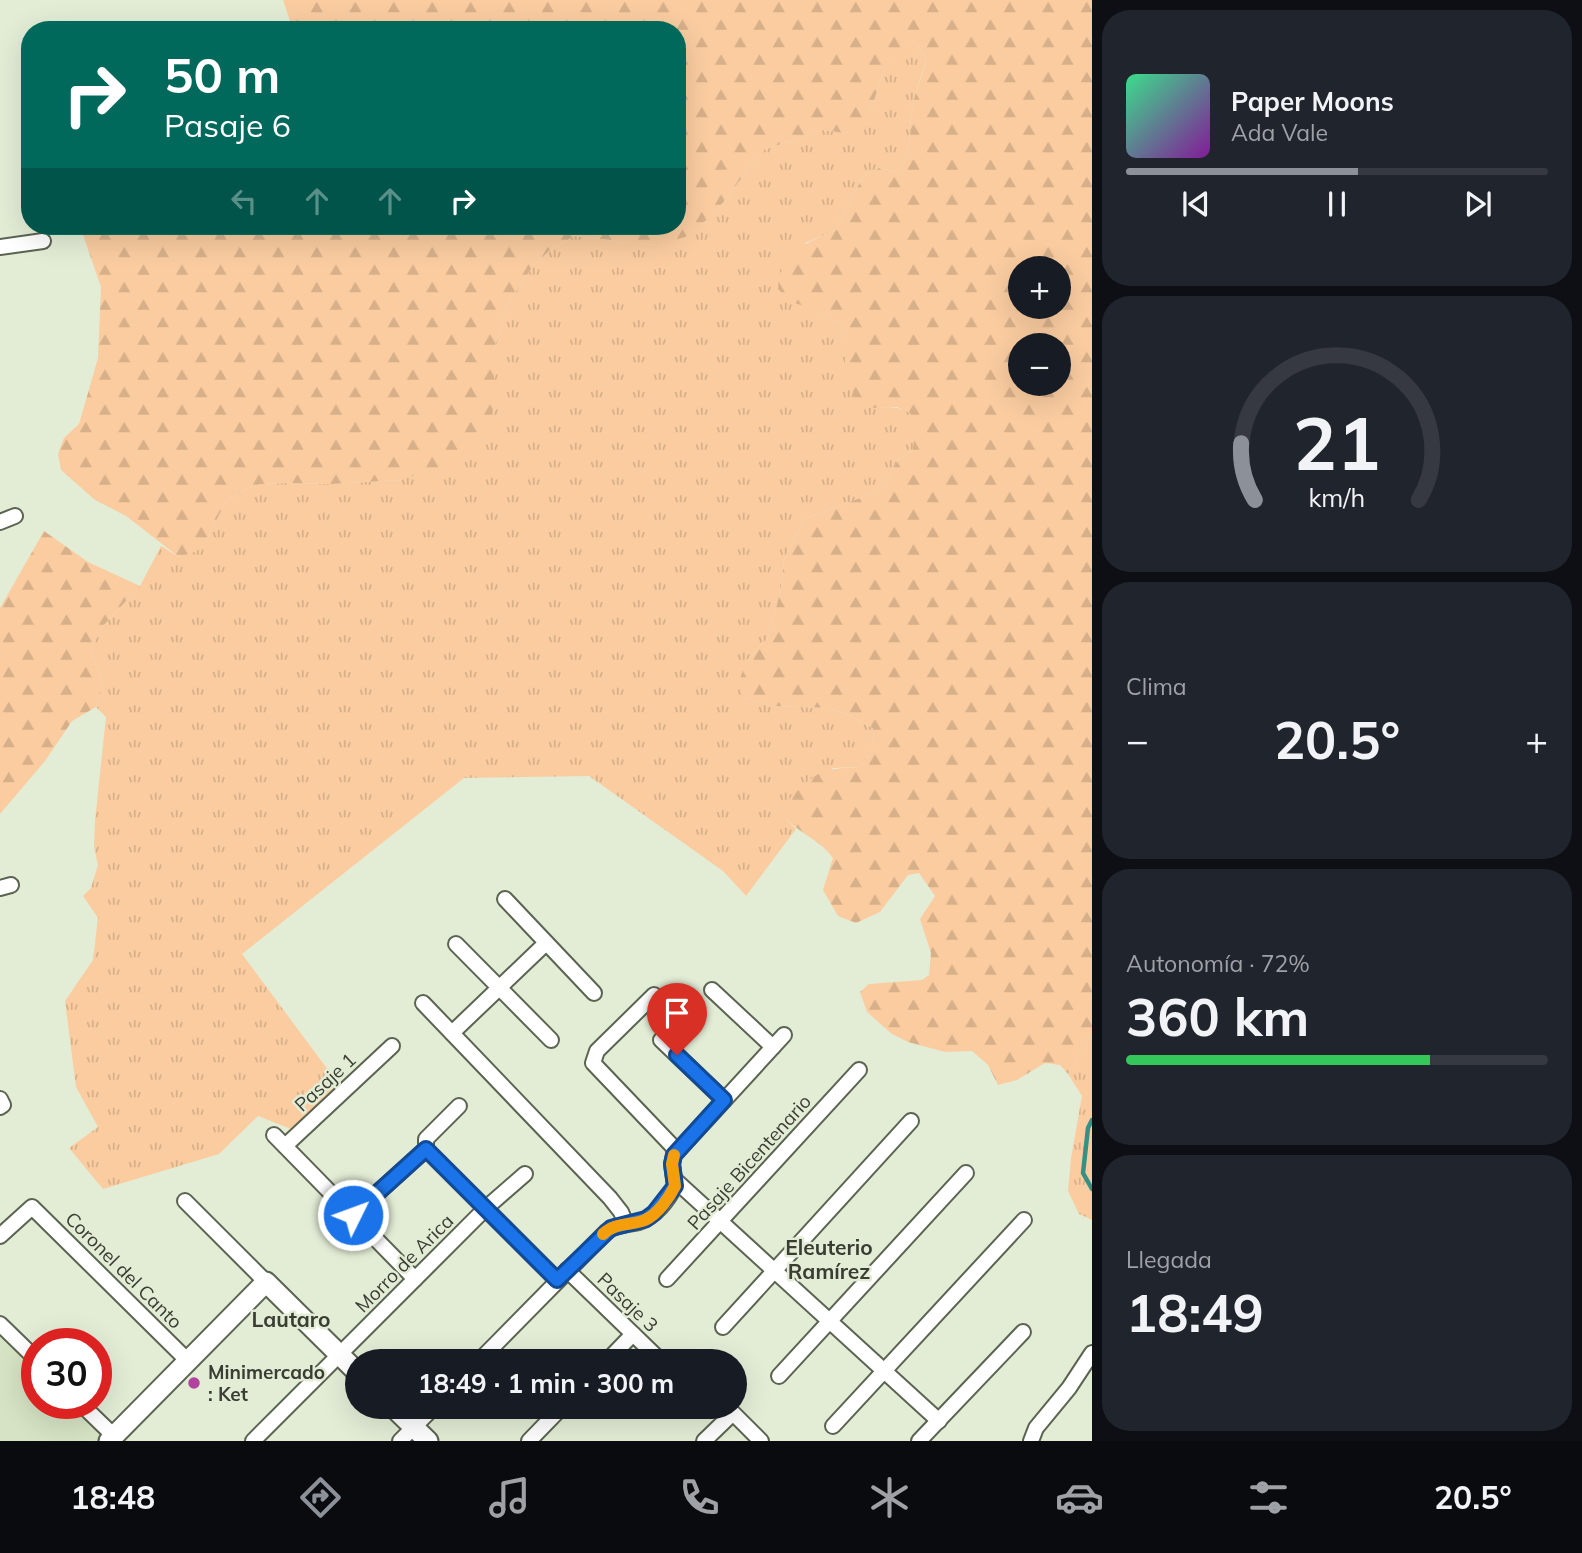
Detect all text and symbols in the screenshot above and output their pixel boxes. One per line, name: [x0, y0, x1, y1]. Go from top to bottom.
text: 50 m: [164, 44, 280, 105]
icon: right: [49, 49, 140, 140]
text: Paper Moons: [1231, 85, 1394, 118]
text: Pasaje 6: [164, 105, 291, 145]
text: Ada Vale: [1231, 118, 1328, 147]
icon: left: [225, 182, 263, 220]
icon: ahead: [298, 182, 336, 220]
icon: ahead: [371, 182, 409, 220]
icon: right: [444, 182, 482, 220]
icon: previous: [1177, 185, 1215, 223]
icon: pause: [1318, 185, 1356, 223]
icon: next: [1459, 185, 1497, 223]
map controls: [1008, 256, 1071, 396]
button: +: [1008, 256, 1071, 319]
button: −: [1008, 333, 1071, 396]
text: 21: [1293, 398, 1381, 489]
text: km/h: [1309, 482, 1365, 513]
text: Clima: [1126, 672, 1187, 701]
text: 20.5°: [1274, 707, 1400, 772]
text: −: [1126, 716, 1149, 764]
text: +: [1525, 716, 1548, 764]
text: Autonomía · 72%: [1126, 949, 1310, 978]
pin: [647, 983, 707, 1055]
text: 360 km: [1126, 984, 1309, 1049]
icon: arrive: [658, 994, 696, 1032]
street label: Pasaje 1: [289, 1048, 361, 1116]
street label: Pasaje Bicentenario: [682, 1089, 816, 1235]
position arrow: [316, 1178, 390, 1252]
street label: Coronel del Canto: [60, 1206, 188, 1334]
street label: Morro de Arica: [350, 1209, 458, 1317]
district label: Eleuterio Ramírez: [785, 1234, 873, 1284]
text: Llegada: [1126, 1245, 1212, 1274]
street label: Pasaje 3: [593, 1267, 663, 1337]
text: 18:49: [1126, 1280, 1264, 1345]
district label: Lautaro: [252, 1306, 330, 1332]
speed limit sign: 30: [21, 1328, 112, 1419]
place label: Minimercado : Ket: [208, 1360, 325, 1406]
text: 18:49 · 1 min · 300 m: [418, 1367, 674, 1400]
marker: Minimercado : Ket: [186, 1375, 202, 1391]
icon: directions: [296, 1473, 345, 1522]
icon: music: [485, 1473, 534, 1522]
icon: phone: [675, 1473, 724, 1522]
icon: climate: [865, 1473, 914, 1522]
icon: car: [1055, 1473, 1104, 1522]
icon: filters: [1244, 1473, 1293, 1522]
text: 18:48: [70, 1477, 155, 1517]
text: 20.5°: [1434, 1477, 1512, 1517]

